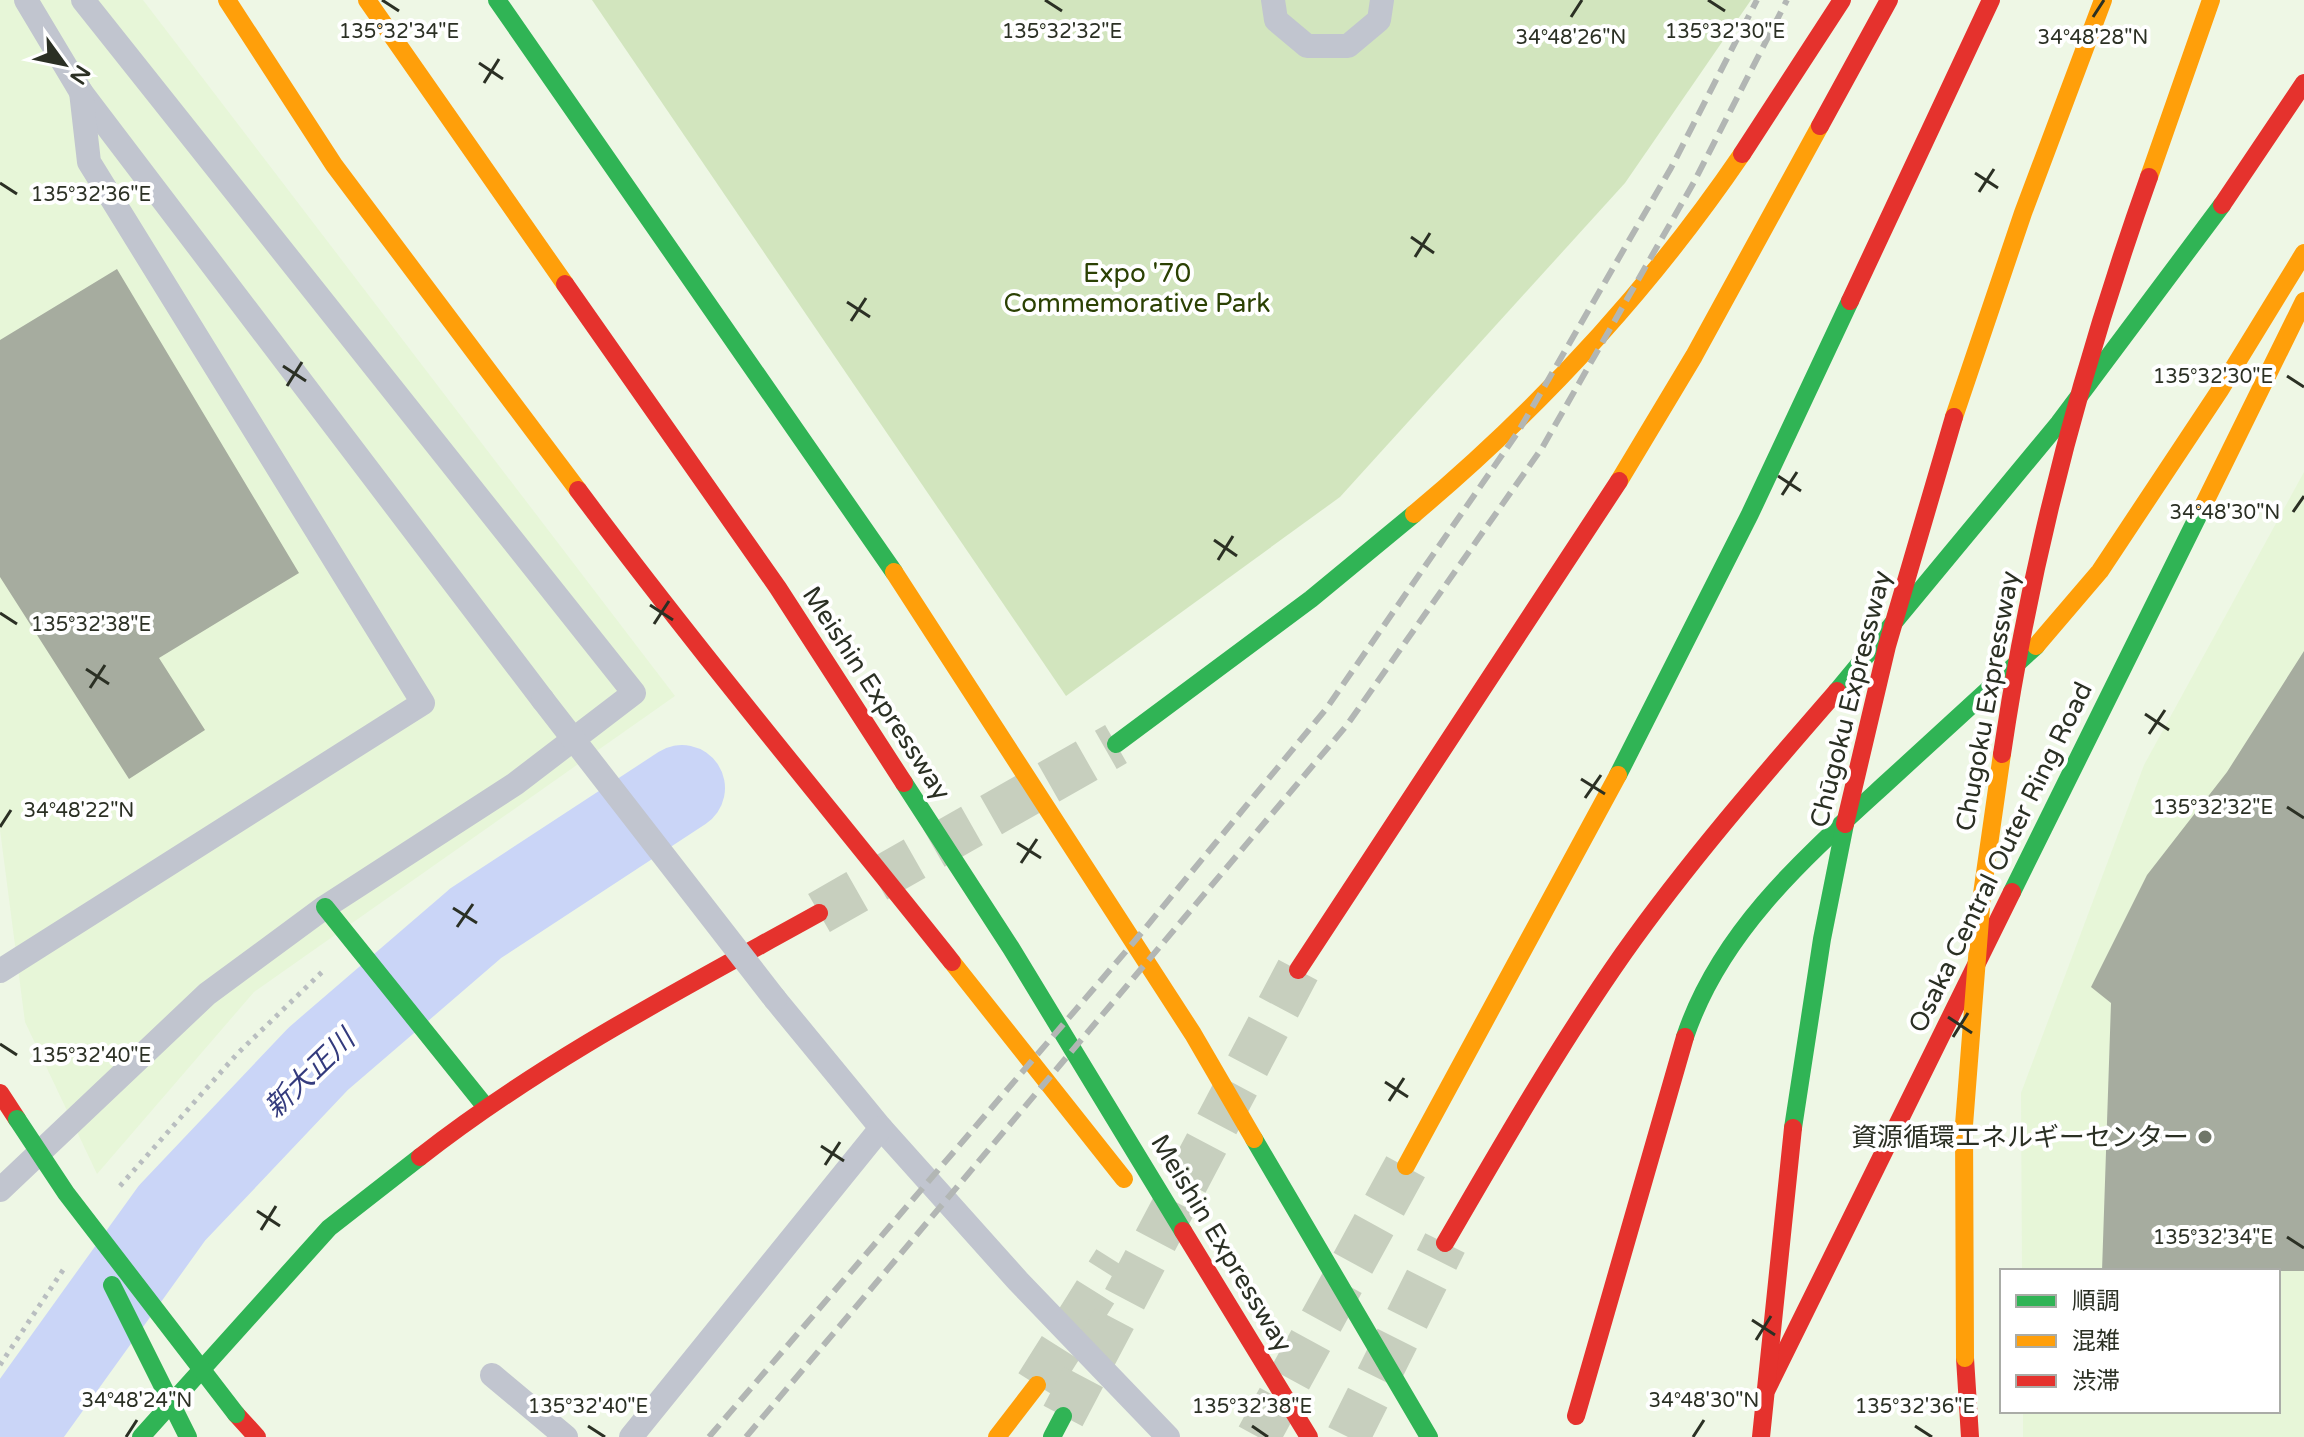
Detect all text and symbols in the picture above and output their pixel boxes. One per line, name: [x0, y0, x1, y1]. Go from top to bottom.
text: 135°32'34"E: [339, 20, 459, 44]
text: 135°32'32"E: [1002, 20, 1122, 44]
text: 135°32'30"E: [1665, 20, 1785, 44]
north arrow: [24, 24, 104, 104]
text: 34°48'26"N: [1516, 26, 1626, 50]
text: 34°48'28"N: [2038, 26, 2148, 50]
text: N: [64, 60, 96, 89]
text: 135°32'36"E: [31, 183, 151, 207]
park label: Expo '70 Commemorative Park: [1004, 258, 1270, 319]
text: 135°32'30"E: [2153, 365, 2273, 389]
text: 34°48'30"N: [2170, 501, 2280, 525]
street label: Chūgoku Expressway: [1804, 567, 1897, 831]
street label: Chugoku Expressway: [1949, 569, 2026, 834]
street label: Meishin Expressway: [796, 581, 957, 806]
text: 135°32'38"E: [31, 613, 151, 637]
street label: Osaka Central Outer Ring Road: [1902, 677, 2099, 1038]
text: 135°32'32"E: [2153, 796, 2273, 820]
text: 34°48'22"N: [24, 799, 134, 823]
water label: 新大正川: [258, 1021, 364, 1125]
text: 135°32'40"E: [31, 1044, 151, 1068]
place label: 資源循環エネルギーセンター: [1851, 1122, 2189, 1153]
marker: 資源循環エネルギーセンター: [2196, 1128, 2214, 1146]
street label: Meishin Expressway: [1144, 1129, 1299, 1358]
text: 135°32'34"E: [2153, 1226, 2273, 1250]
legend: [2000, 1269, 2280, 1413]
text: 順調: [2072, 1287, 2120, 1316]
text: 混雑: [2072, 1327, 2120, 1356]
text: 渋滞: [2072, 1367, 2120, 1396]
text: 34°48'24"N: [82, 1389, 192, 1413]
text: 34°48'30"N: [1649, 1389, 1759, 1413]
text: 135°32'40"E: [528, 1395, 648, 1419]
text: 135°32'38"E: [1192, 1395, 1312, 1419]
text: 135°32'36"E: [1855, 1395, 1975, 1419]

